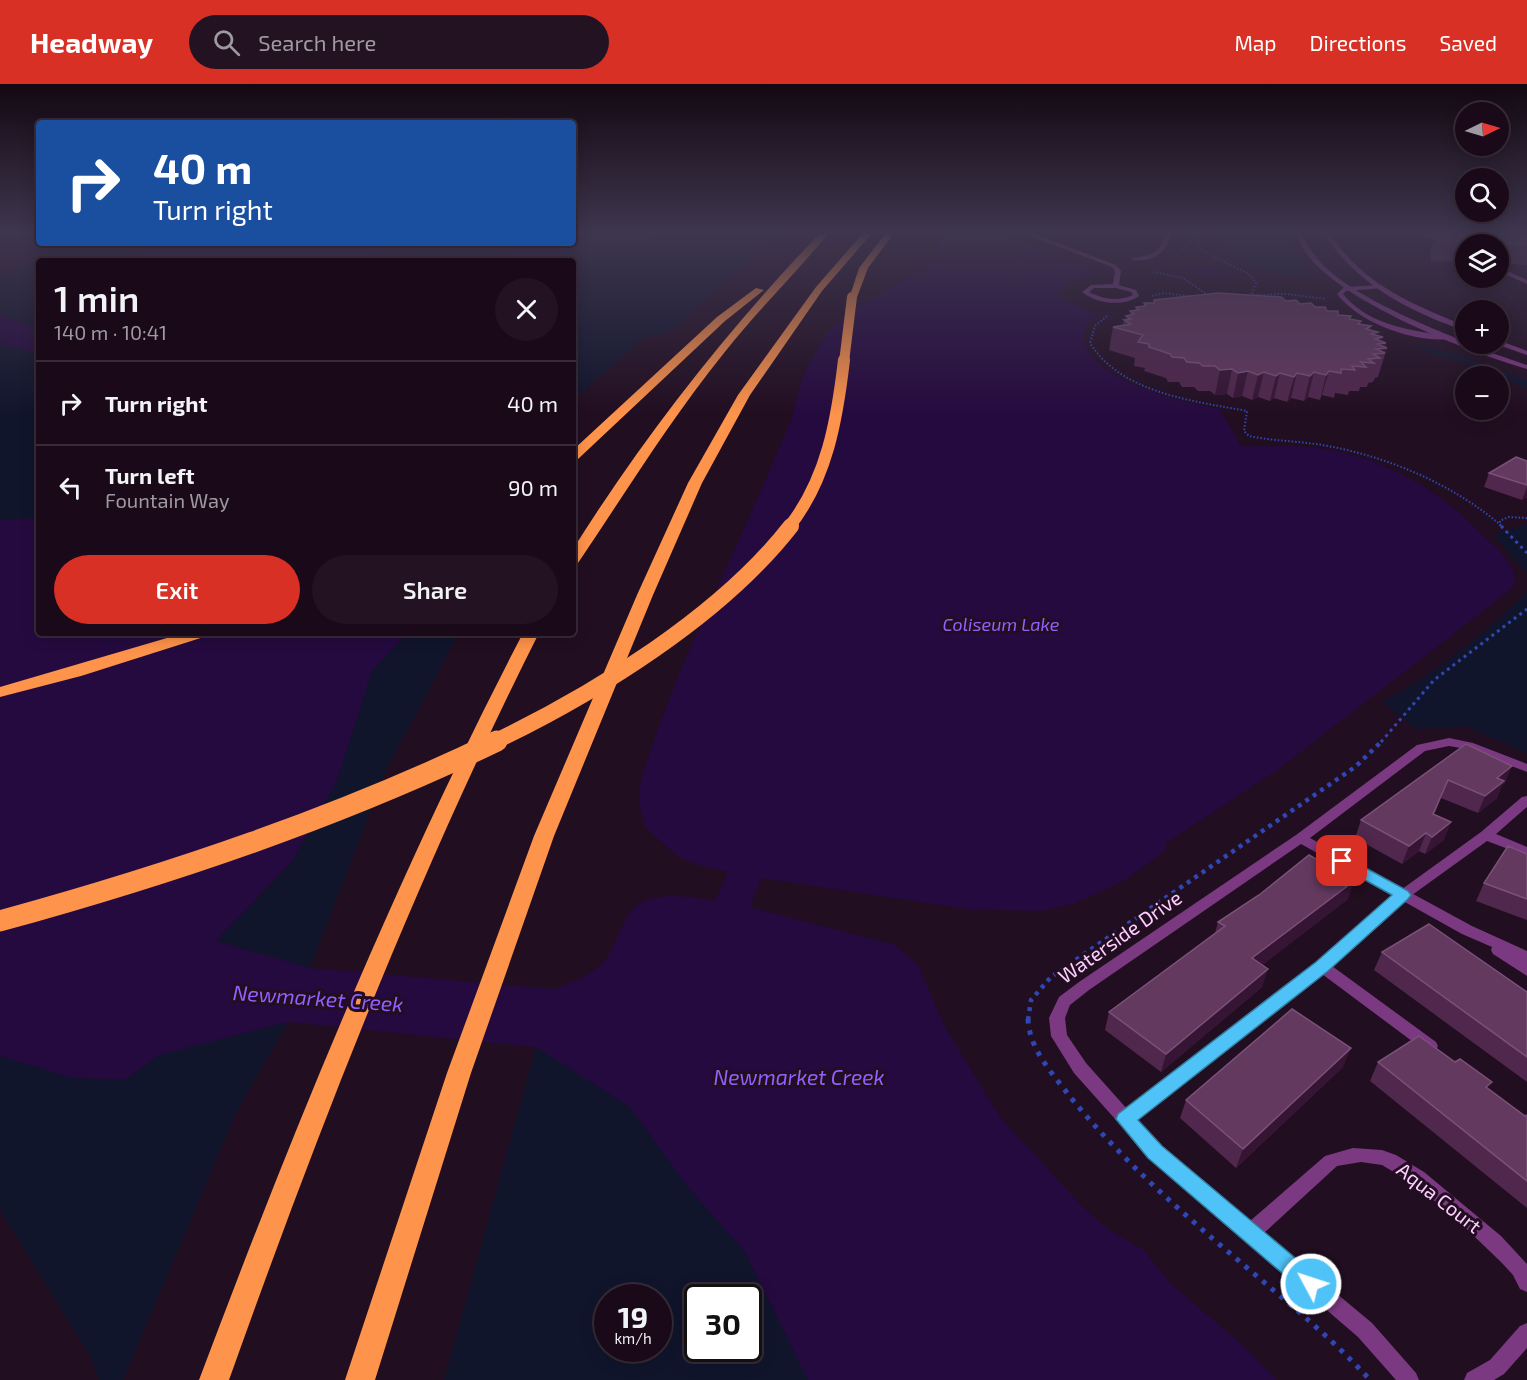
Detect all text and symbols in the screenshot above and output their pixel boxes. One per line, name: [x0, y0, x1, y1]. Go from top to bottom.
search box: [189, 15, 609, 69]
text: Headway: [30, 25, 153, 59]
icon: search: [210, 26, 243, 59]
text: Search here: [258, 29, 376, 55]
text: Map: [1234, 30, 1277, 55]
text: Directions: [1310, 30, 1406, 55]
text: Saved: [1439, 30, 1497, 55]
north arrow: [1455, 102, 1509, 156]
map controls: [1455, 102, 1509, 420]
text: 40 m: [153, 142, 252, 192]
icon: right: [54, 144, 132, 222]
button: search: [1455, 168, 1509, 222]
text: Turn right: [153, 193, 273, 225]
button: layers: [1455, 234, 1509, 288]
text: 1 min: [54, 276, 139, 319]
button: close: [495, 278, 558, 341]
button: +: [1455, 300, 1509, 354]
text: 140 m · 10:41: [54, 320, 167, 344]
button: −: [1455, 366, 1509, 420]
icon: right: [54, 387, 87, 420]
text: Turn right: [105, 390, 207, 416]
text: 40 m: [507, 390, 558, 416]
text: Turn left: [105, 462, 194, 488]
icon: left: [54, 471, 87, 504]
text: 90 m: [508, 474, 558, 500]
text: Fountain Way: [105, 488, 230, 512]
button: Exit: [54, 555, 300, 624]
button: Share: [312, 555, 558, 624]
water label: Coliseum Lake: [942, 613, 1060, 635]
pin: [1316, 835, 1367, 886]
icon: arrive: [1325, 844, 1358, 877]
street label: Waterside Drive: [1053, 885, 1186, 988]
water label: Newmarket Creek: [232, 979, 404, 1016]
water label: Newmarket Creek: [714, 1064, 884, 1089]
street label: Aqua Court: [1393, 1157, 1487, 1238]
position arrow: [1279, 1252, 1343, 1316]
speed limit sign: 30: [684, 1284, 762, 1362]
text: 19: [618, 1298, 648, 1334]
text: km/h: [614, 1329, 652, 1347]

